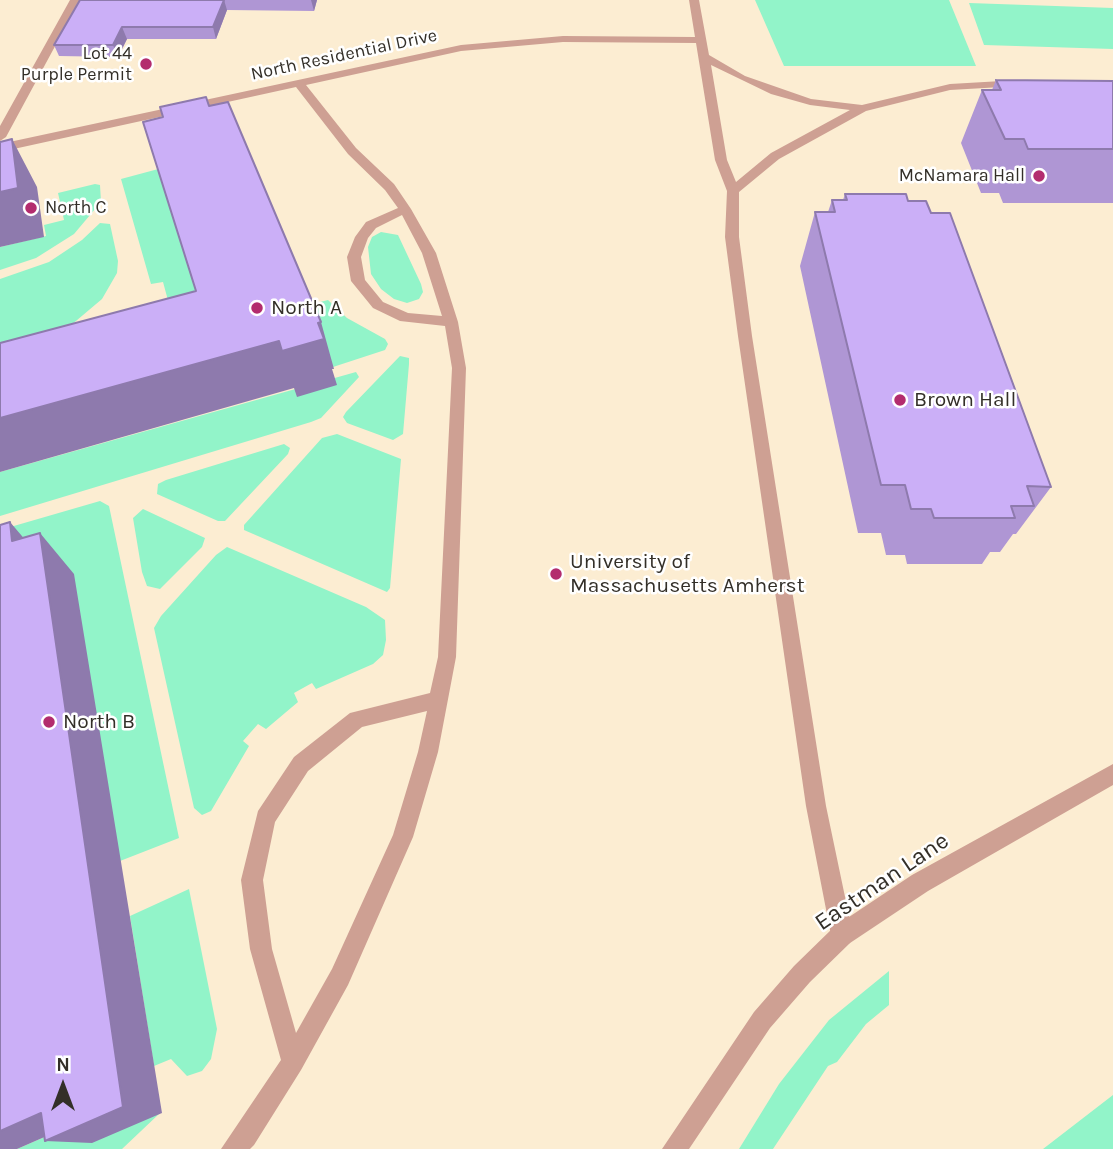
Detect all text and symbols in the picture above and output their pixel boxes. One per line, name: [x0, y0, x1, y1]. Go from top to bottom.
street label: North Residential Drive: [249, 25, 439, 85]
place label: Lot 44 Purple Permit: [21, 43, 132, 86]
marker: Lot 44 Purple Permit: [138, 56, 154, 72]
place label: McNamara Hall: [899, 165, 1025, 187]
marker: McNamara Hall: [1031, 168, 1047, 184]
place label: North C: [45, 197, 107, 219]
marker: North C: [23, 200, 39, 216]
place label: North A: [271, 295, 342, 321]
marker: North A: [249, 300, 265, 316]
place label: Brown Hall: [914, 387, 1016, 413]
marker: Brown Hall: [892, 392, 908, 408]
place label: University of Massachusetts Amherst: [570, 549, 805, 599]
marker: University of Massachusetts Amherst: [548, 566, 564, 582]
place label: North B: [63, 709, 135, 735]
marker: North B: [41, 714, 57, 730]
street label: Eastman Lane: [810, 827, 954, 937]
north arrow: [28, 1051, 98, 1121]
text: N: [56, 1054, 70, 1076]

